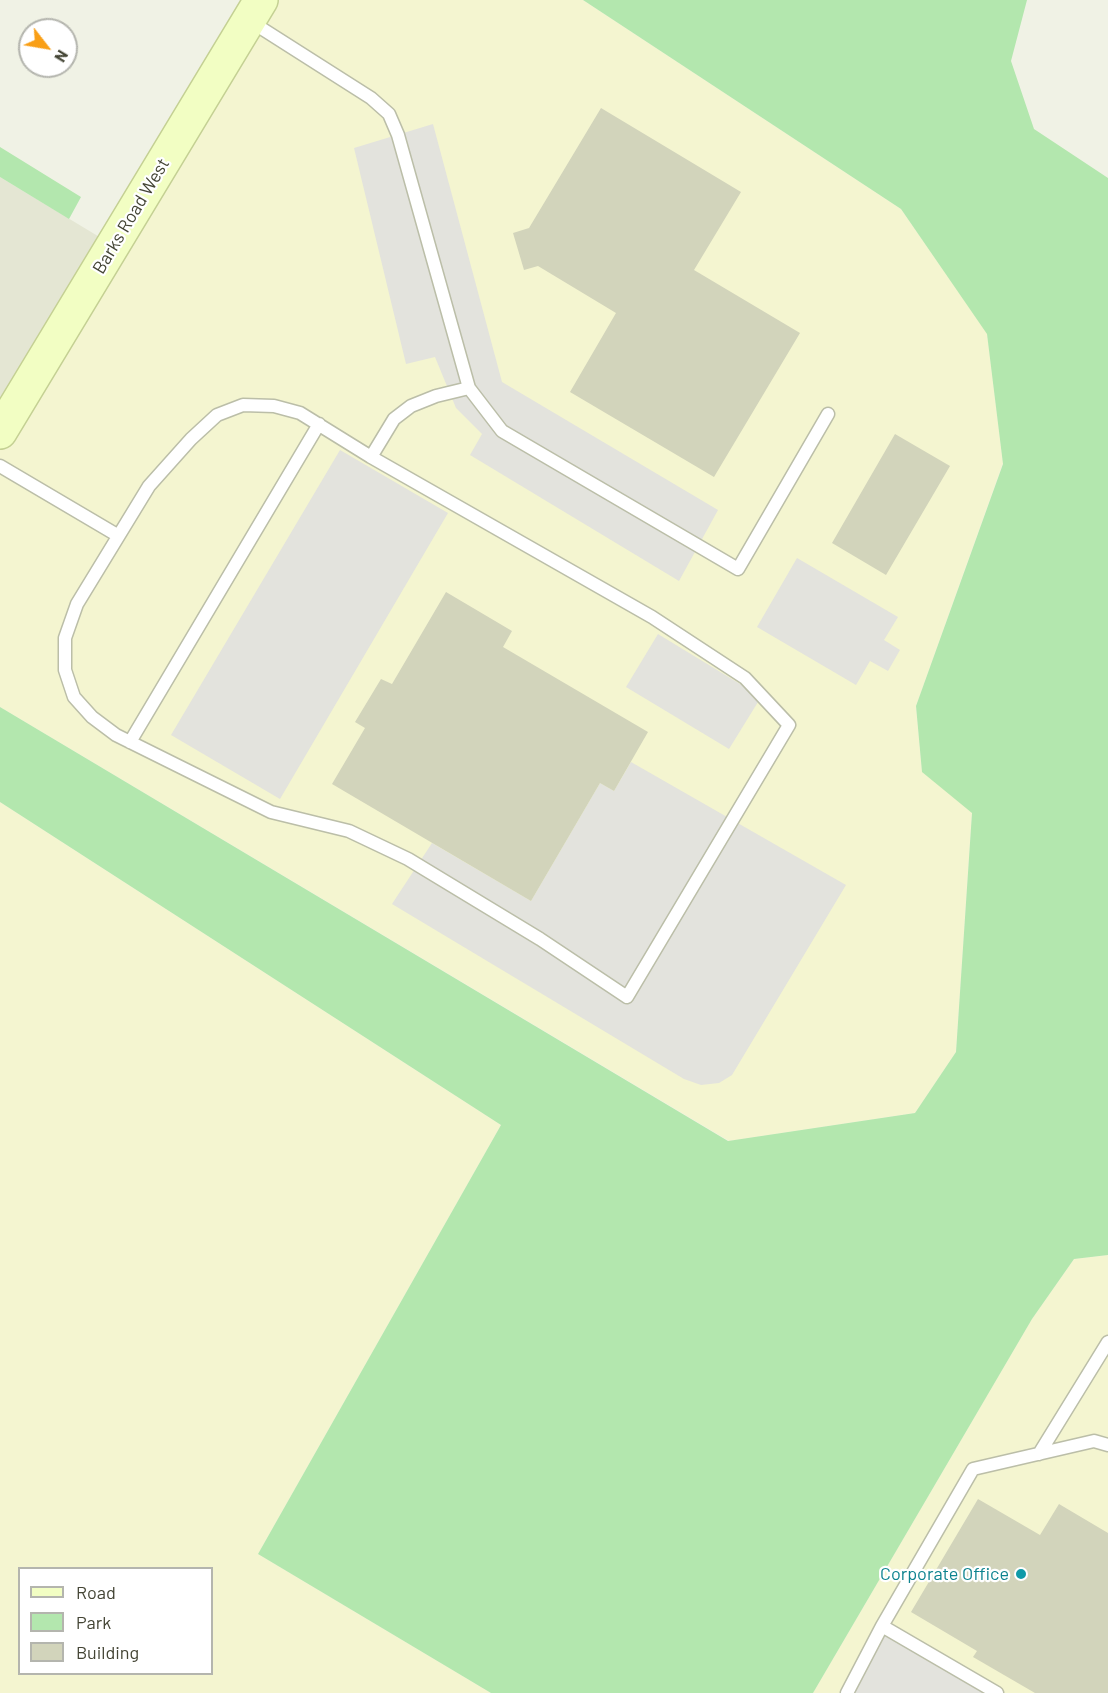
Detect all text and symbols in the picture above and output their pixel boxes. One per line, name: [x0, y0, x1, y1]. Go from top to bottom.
north arrow: [18, 18, 78, 78]
text: N: [51, 47, 73, 66]
street label: Barks Road West: [88, 154, 174, 278]
place label: Corporate Office: [880, 1563, 1009, 1585]
legend: [18, 1567, 213, 1675]
marker: Corporate Office: [1014, 1567, 1028, 1581]
text: Road: [76, 1581, 116, 1603]
text: Park: [76, 1611, 111, 1633]
text: Building: [76, 1641, 139, 1663]

